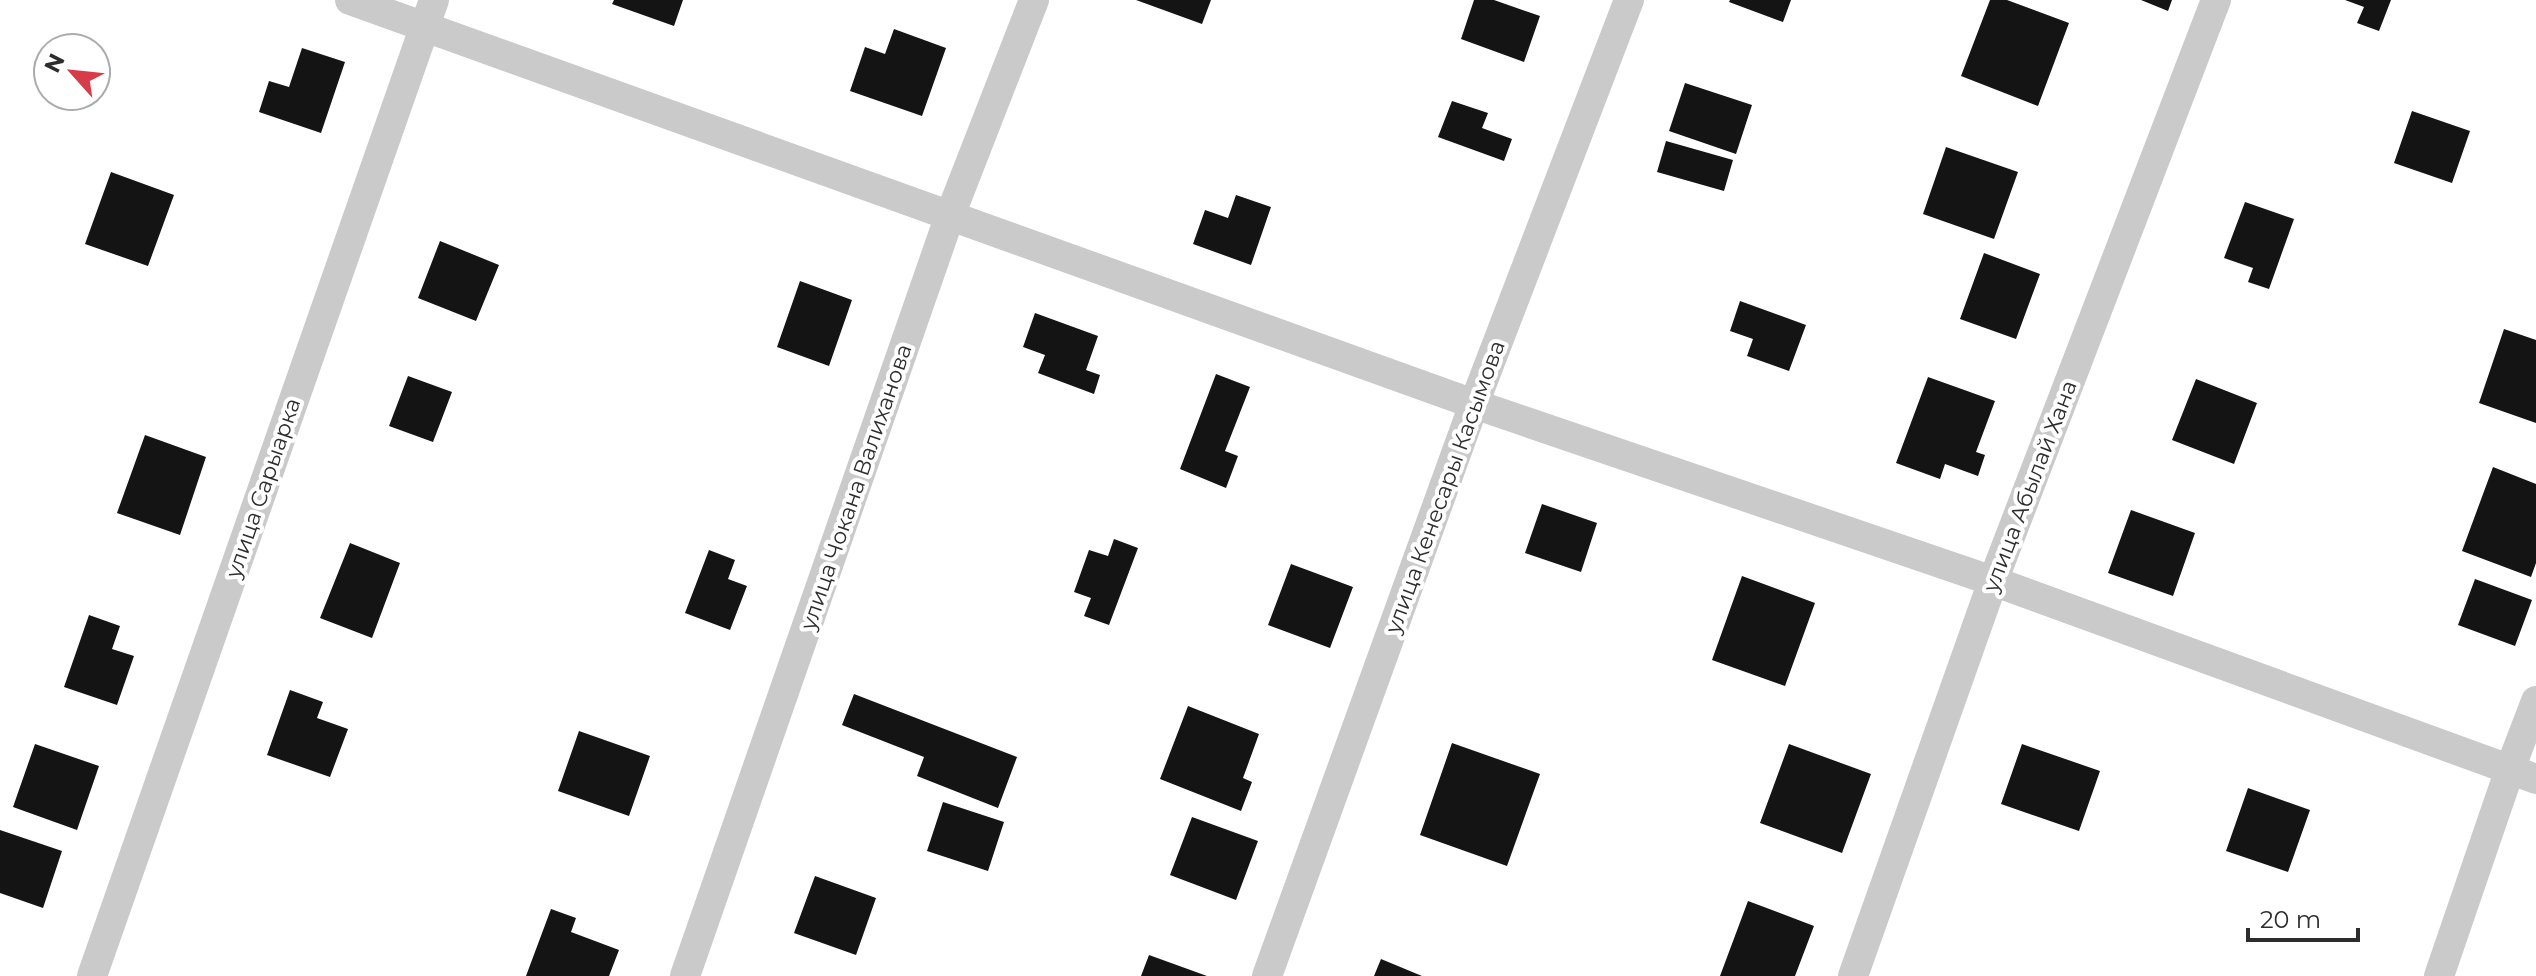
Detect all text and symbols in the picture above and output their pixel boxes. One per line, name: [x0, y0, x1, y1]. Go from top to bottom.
north arrow: [32, 32, 112, 112]
text: N: [39, 49, 71, 77]
street label: улица Кенесары Касымова: [1379, 337, 1511, 638]
street label: улица Чокана Валиханова: [794, 341, 918, 634]
street label: улица Абылай Хана: [1977, 376, 2083, 597]
street label: улица Сарыарка: [219, 394, 306, 582]
scale bar: [2248, 892, 2358, 942]
text: 20 m: [2260, 905, 2321, 934]

